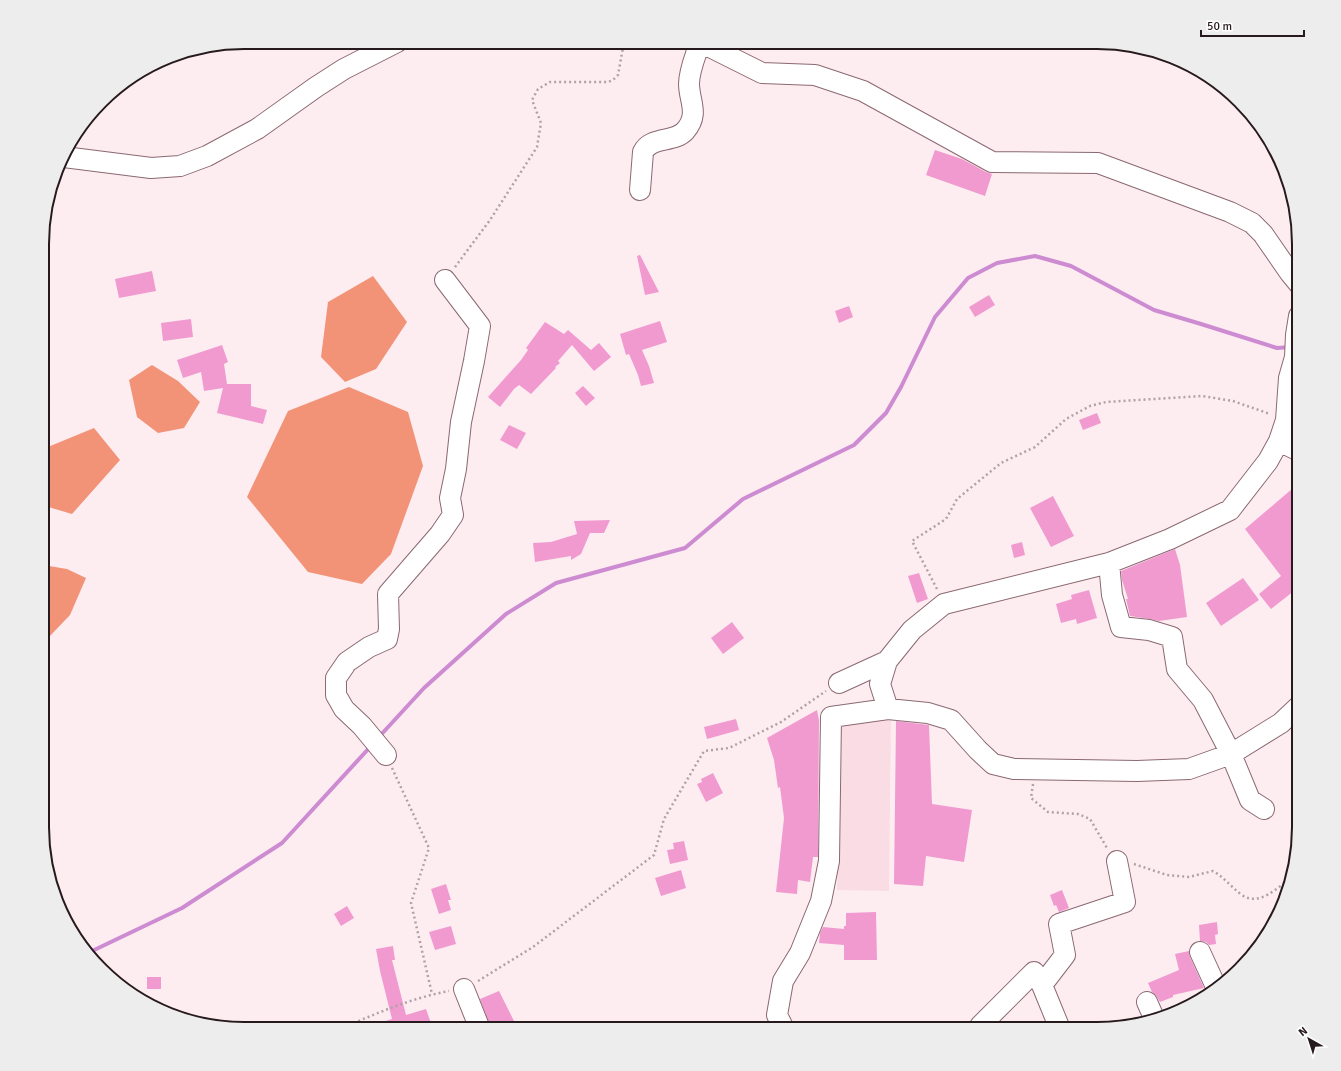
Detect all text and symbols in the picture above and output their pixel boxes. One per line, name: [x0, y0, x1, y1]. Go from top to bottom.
scale bar: [1201, 12, 1304, 38]
text: 50 m: [1207, 19, 1232, 34]
north arrow: [1289, 1019, 1329, 1059]
text: N: [1296, 1024, 1310, 1039]

